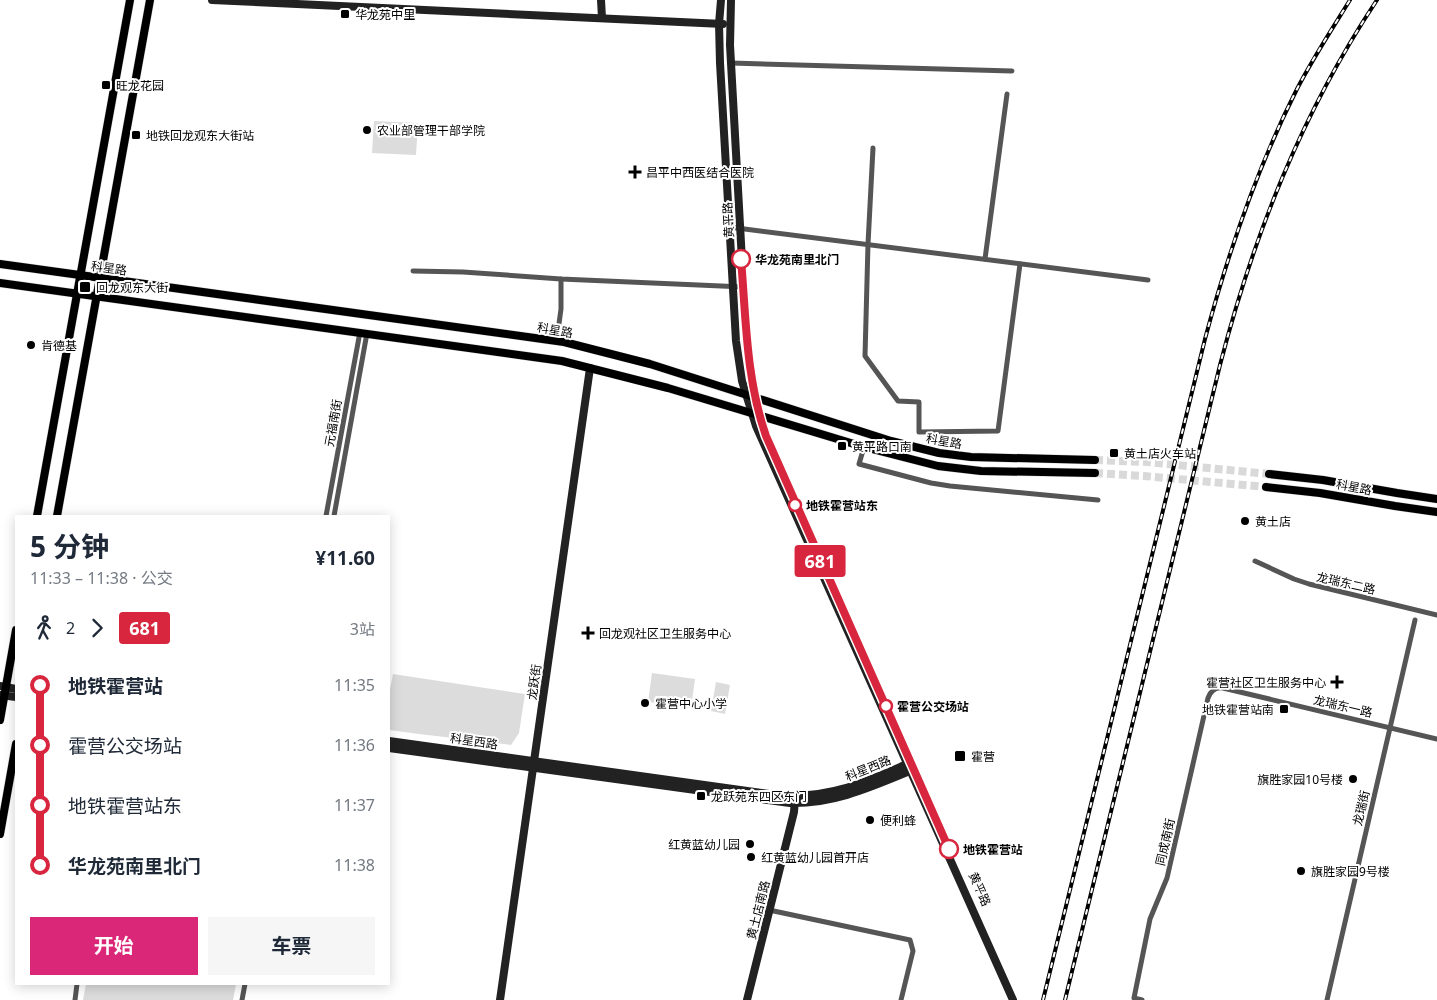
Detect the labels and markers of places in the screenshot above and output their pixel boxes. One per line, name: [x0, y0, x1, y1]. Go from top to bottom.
place label: 华龙苑中里: [355, 6, 415, 23]
marker: 华龙苑中里: [339, 8, 351, 20]
place label: 旺龙花园: [116, 77, 164, 94]
marker: 旺龙花园: [100, 79, 112, 91]
place label: 农业部管理干部学院: [377, 122, 485, 139]
marker: 农业部管理干部学院: [361, 124, 373, 136]
place label: 地铁回龙观东大街站: [146, 127, 254, 144]
marker: 地铁回龙观东大街站: [130, 129, 142, 141]
place label: 昌平中西医结合医院: [646, 164, 754, 181]
marker: 昌平中西医结合医院: [628, 165, 642, 179]
marker: 华龙苑南里北门: [731, 249, 751, 269]
place label: 华龙苑南里北门: [755, 251, 839, 268]
place label: 回龙观东大街: [96, 279, 168, 296]
marker: 回龙观东大街: [78, 280, 92, 294]
place label: 肯德基: [41, 337, 77, 354]
marker: 肯德基: [25, 339, 37, 351]
place label: 黄平路口南: [852, 438, 912, 455]
marker: 黄平路口南: [836, 440, 848, 452]
place label: 黄土店火车站: [1124, 445, 1196, 462]
marker: 黄土店火车站: [1108, 447, 1120, 459]
place label: 地铁霍营站东: [806, 497, 878, 514]
marker: 地铁霍营站东: [788, 498, 802, 512]
place label: 黄土店: [1255, 513, 1291, 530]
marker: 黄土店: [1239, 515, 1251, 527]
place label: 回龙观社区卫生服务中心: [599, 625, 731, 642]
marker: 回龙观社区卫生服务中心: [581, 626, 595, 640]
place label: 霍营社区卫生服务中心: [1206, 674, 1326, 691]
marker: 霍营社区卫生服务中心: [1330, 675, 1344, 689]
place label: 霍营中心小学: [655, 695, 727, 712]
marker: 霍营中心小学: [639, 697, 651, 709]
place label: 霍营公交场站: [897, 698, 969, 715]
marker: 霍营公交场站: [879, 699, 893, 713]
place label: 地铁霍营站南: [1202, 701, 1274, 718]
marker: 地铁霍营站南: [1278, 703, 1290, 715]
place label: 霍营: [971, 748, 995, 765]
marker: 霍营: [953, 749, 967, 763]
place label: 旗胜家园10号楼: [1257, 771, 1343, 788]
marker: 旗胜家园10号楼: [1347, 773, 1359, 785]
place label: 龙跃苑东四区东门: [711, 788, 807, 805]
marker: 龙跃苑东四区东门: [695, 790, 707, 802]
place label: 便利蜂: [880, 812, 916, 829]
marker: 便利蜂: [864, 814, 876, 826]
place label: 红黄蓝幼儿园: [668, 836, 740, 853]
marker: 红黄蓝幼儿园: [744, 838, 756, 850]
marker: 地铁霍营站: [939, 839, 959, 859]
place label: 地铁霍营站: [963, 841, 1023, 858]
place label: 红黄蓝幼儿园首开店: [761, 849, 869, 866]
marker: 红黄蓝幼儿园首开店: [745, 851, 757, 863]
place label: 旗胜家园9号楼: [1311, 863, 1390, 880]
marker: 旗胜家园9号楼: [1295, 865, 1307, 877]

